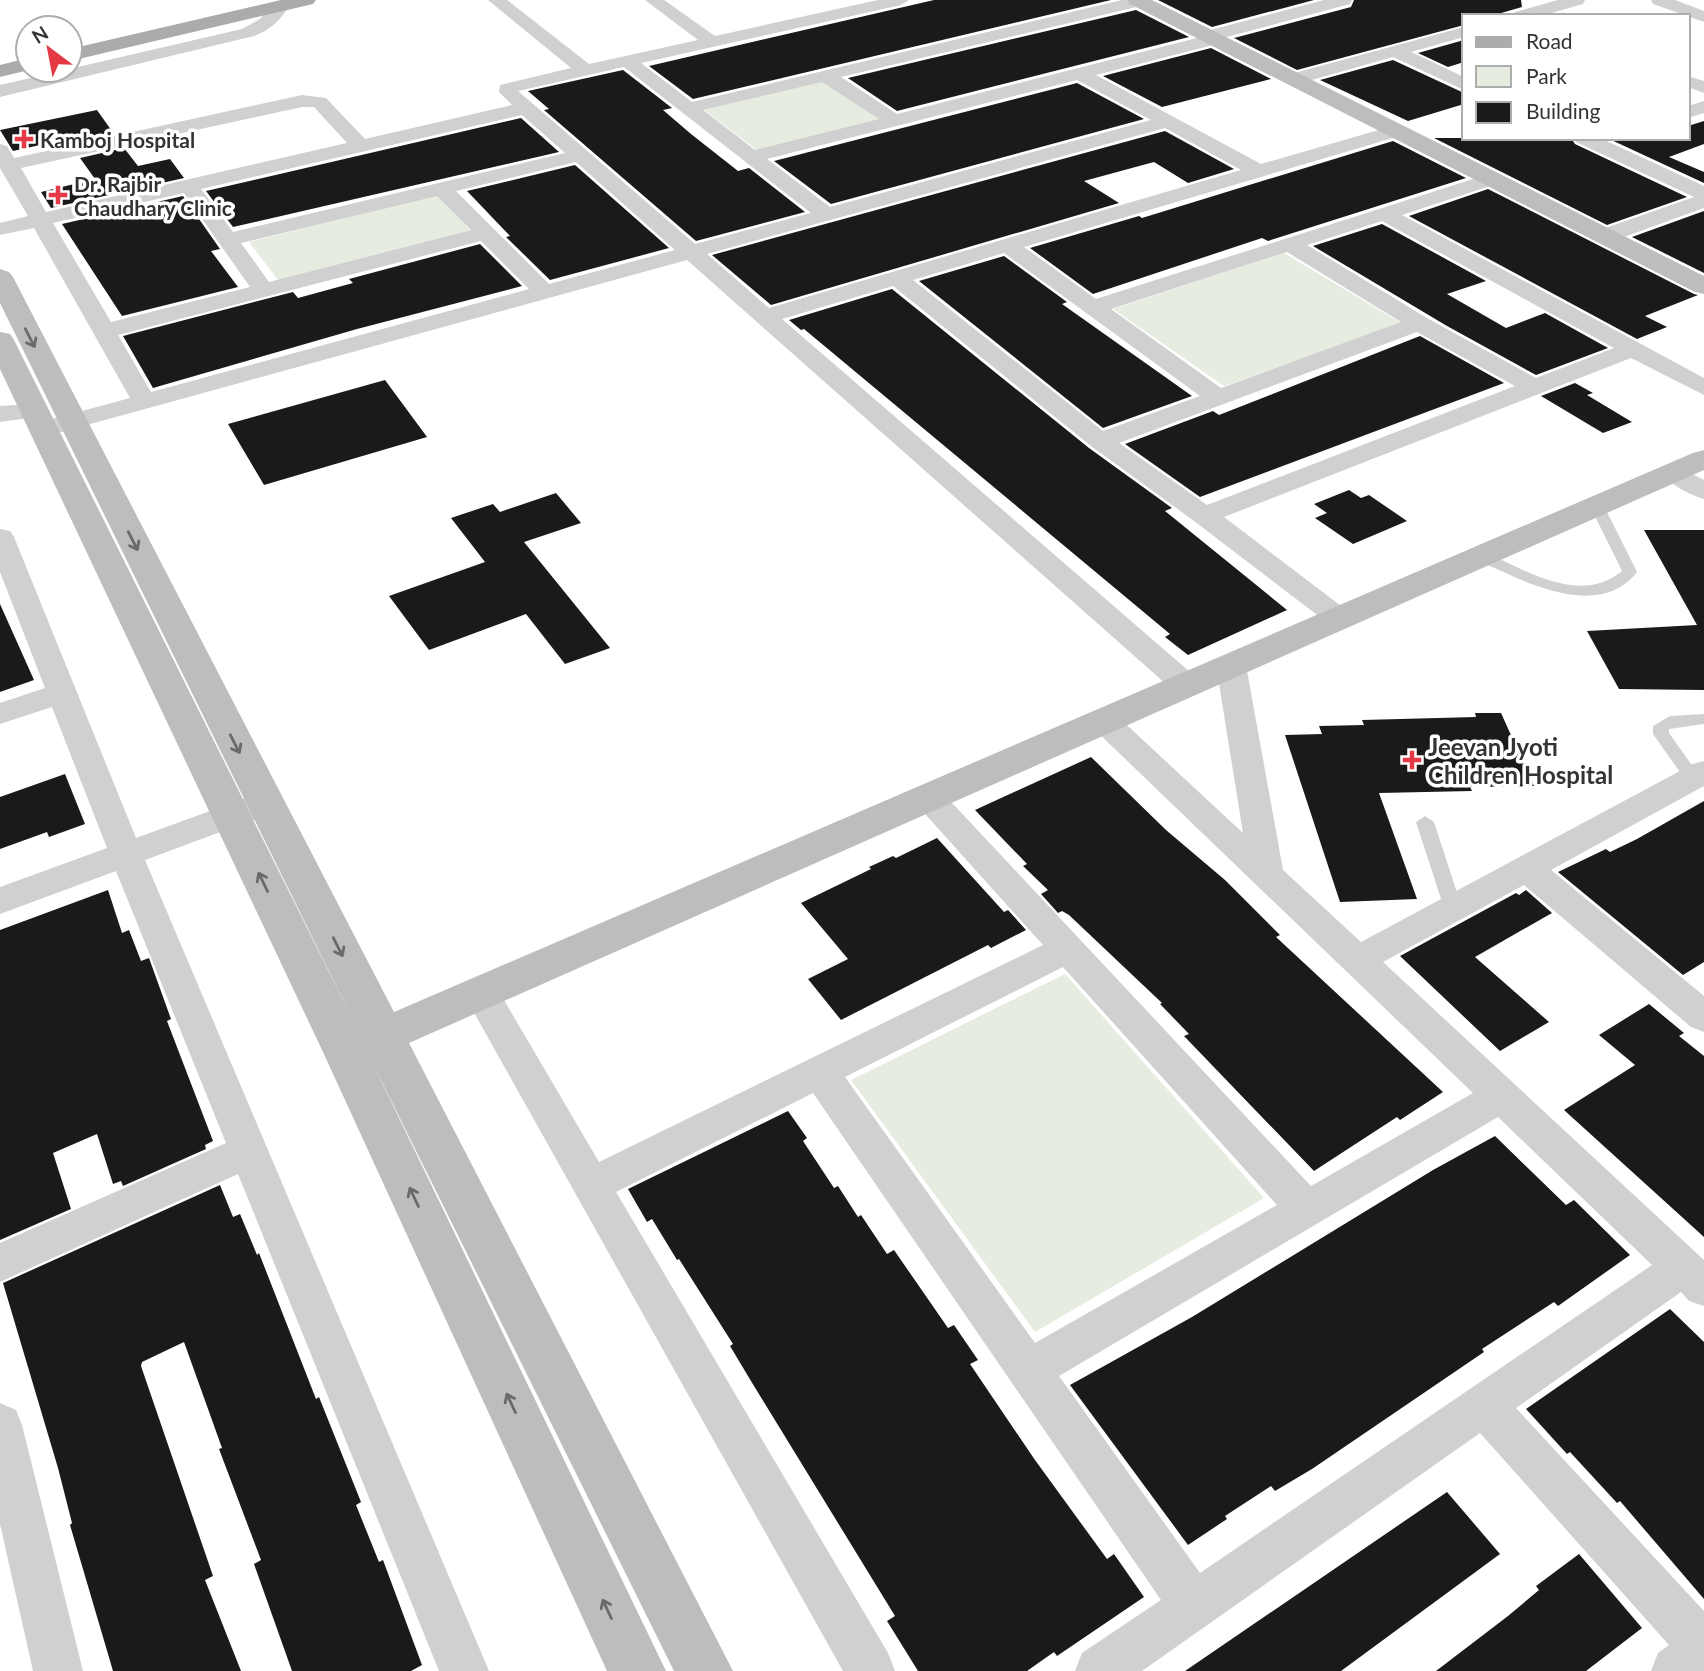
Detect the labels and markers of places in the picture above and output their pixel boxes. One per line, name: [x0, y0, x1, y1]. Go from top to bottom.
place label: Kamboj Hospital: [40, 127, 195, 152]
marker: Kamboj Hospital: [14, 129, 34, 149]
place label: Dr. Rajbir Chaudhary Clinic: [74, 171, 232, 220]
marker: Dr. Rajbir Chaudhary Clinic: [48, 185, 68, 205]
place label: Jeevan Jyoti Children Hospital: [1428, 732, 1613, 789]
marker: Jeevan Jyoti Children Hospital: [1402, 750, 1422, 770]

